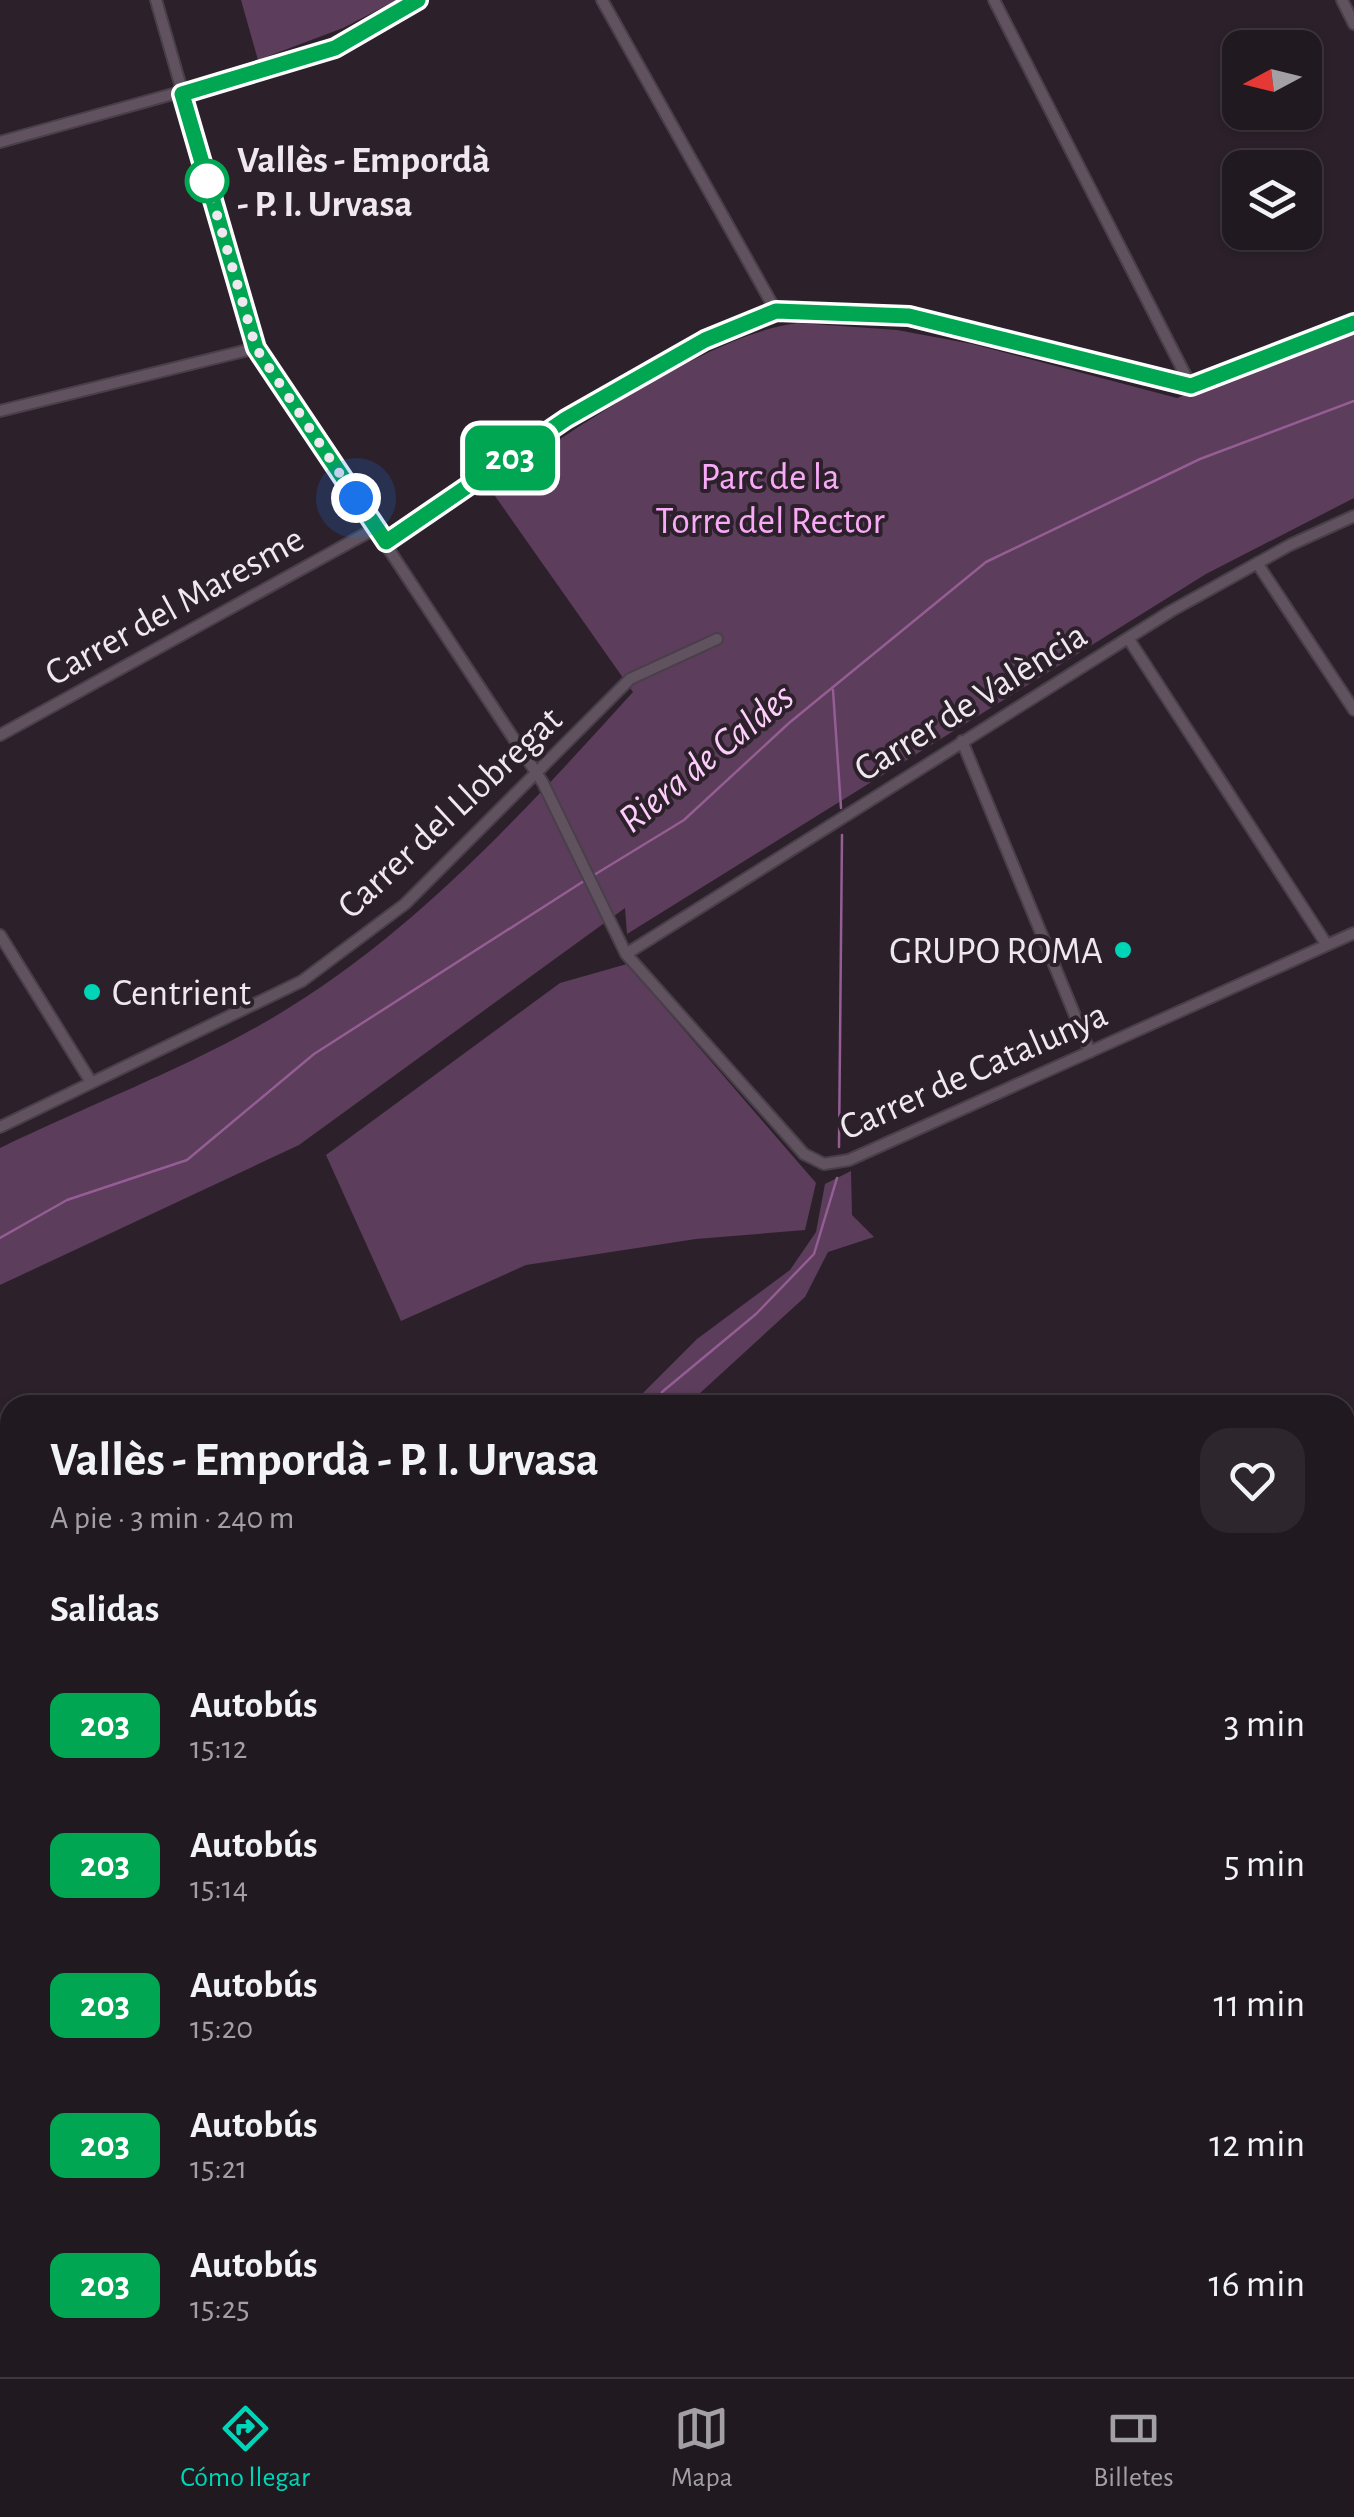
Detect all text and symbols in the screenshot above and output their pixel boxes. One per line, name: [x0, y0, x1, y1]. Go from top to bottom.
north arrow: [1222, 30, 1322, 130]
map controls: [1222, 30, 1322, 250]
place label: Vallès - Empordà - P. I. Urvasa: [237, 142, 490, 224]
button: layers: [1222, 150, 1322, 250]
marker: Vallès - Empordà - P. I. Urvasa: [186, 160, 228, 202]
line badge: 203: [452, 426, 568, 490]
text: 203: [485, 441, 535, 476]
park label: Parc de la Torre del Rector: [655, 459, 886, 541]
your location: [331, 473, 381, 523]
street label: Carrer del Maresme: [39, 520, 311, 693]
street label: Carrer de València: [848, 616, 1094, 789]
water label: Riera de Caldes: [611, 676, 801, 841]
street label: Carrer del Llobregat: [331, 701, 570, 926]
place label: GRUPO ROMA: [889, 933, 1103, 971]
marker: GRUPO ROMA: [1112, 939, 1134, 961]
place label: Centrient: [112, 975, 251, 1013]
marker: Centrient: [81, 981, 103, 1003]
street label: Carrer de Catalunya: [834, 996, 1113, 1148]
button: heart: [1200, 1428, 1305, 1533]
text: Vallès - Empordà - P. I. Urvasa: [50, 1437, 599, 1485]
text: A pie · 3 min · 240 m: [50, 1502, 294, 1534]
text: Salidas: [50, 1591, 159, 1629]
text: Autobús: [190, 1687, 318, 1725]
text: 3 min: [1224, 1706, 1305, 1744]
text: 203: [80, 1708, 130, 1743]
text: 15:12: [190, 1732, 247, 1764]
text: Autobús: [190, 1827, 318, 1865]
text: 5 min: [1224, 1846, 1305, 1884]
text: 203: [80, 1848, 130, 1883]
text: 15:14: [190, 1872, 248, 1904]
text: Autobús: [190, 1967, 318, 2005]
text: 11 min: [1213, 1986, 1305, 2024]
text: 203: [80, 1988, 130, 2023]
text: 15:20: [190, 2012, 253, 2044]
text: Autobús: [190, 2107, 318, 2145]
text: 12 min: [1209, 2126, 1305, 2164]
text: 203: [80, 2128, 130, 2163]
text: 15:21: [190, 2152, 247, 2184]
text: Autobús: [190, 2247, 318, 2285]
text: 16 min: [1209, 2266, 1305, 2304]
text: 203: [80, 2268, 130, 2303]
text: 15:25: [190, 2292, 250, 2324]
tab: Cómo llegar: [180, 2401, 310, 2495]
tab: Mapa: [671, 2401, 733, 2495]
tab: Billetes: [1093, 2401, 1174, 2495]

